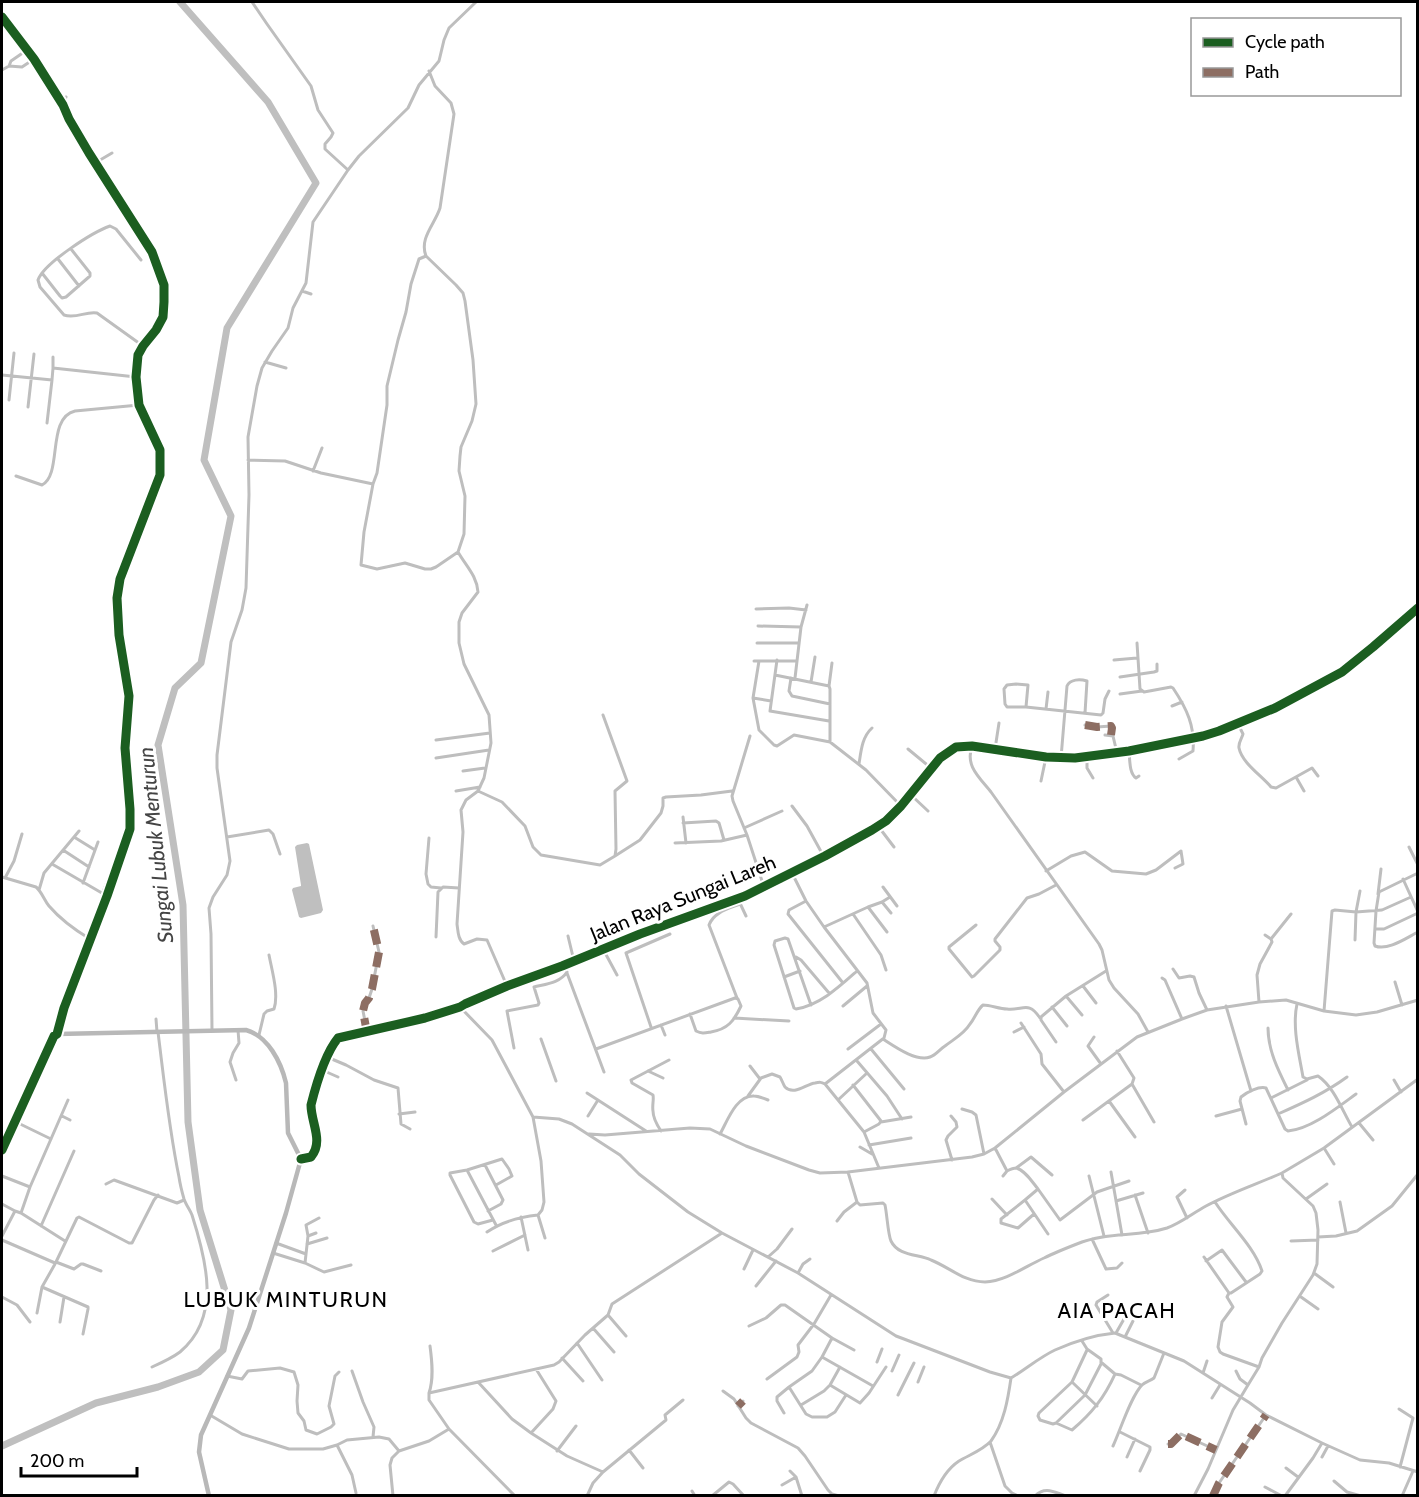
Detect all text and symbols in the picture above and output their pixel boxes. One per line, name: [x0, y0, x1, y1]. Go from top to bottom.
legend: [1191, 18, 1401, 96]
text: Cycle path: [1245, 31, 1325, 53]
text: Path: [1245, 61, 1279, 83]
water label: Sungai Lubuk Menturun: [133, 746, 178, 944]
street label: Jalan Raya Sungai Lareh: [586, 850, 779, 947]
district label: LUBUK MINTURUN: [183, 1286, 389, 1313]
district label: AIA PACAH: [1058, 1297, 1176, 1324]
scale bar: [21, 1440, 136, 1478]
text: 200 m: [30, 1450, 84, 1472]

